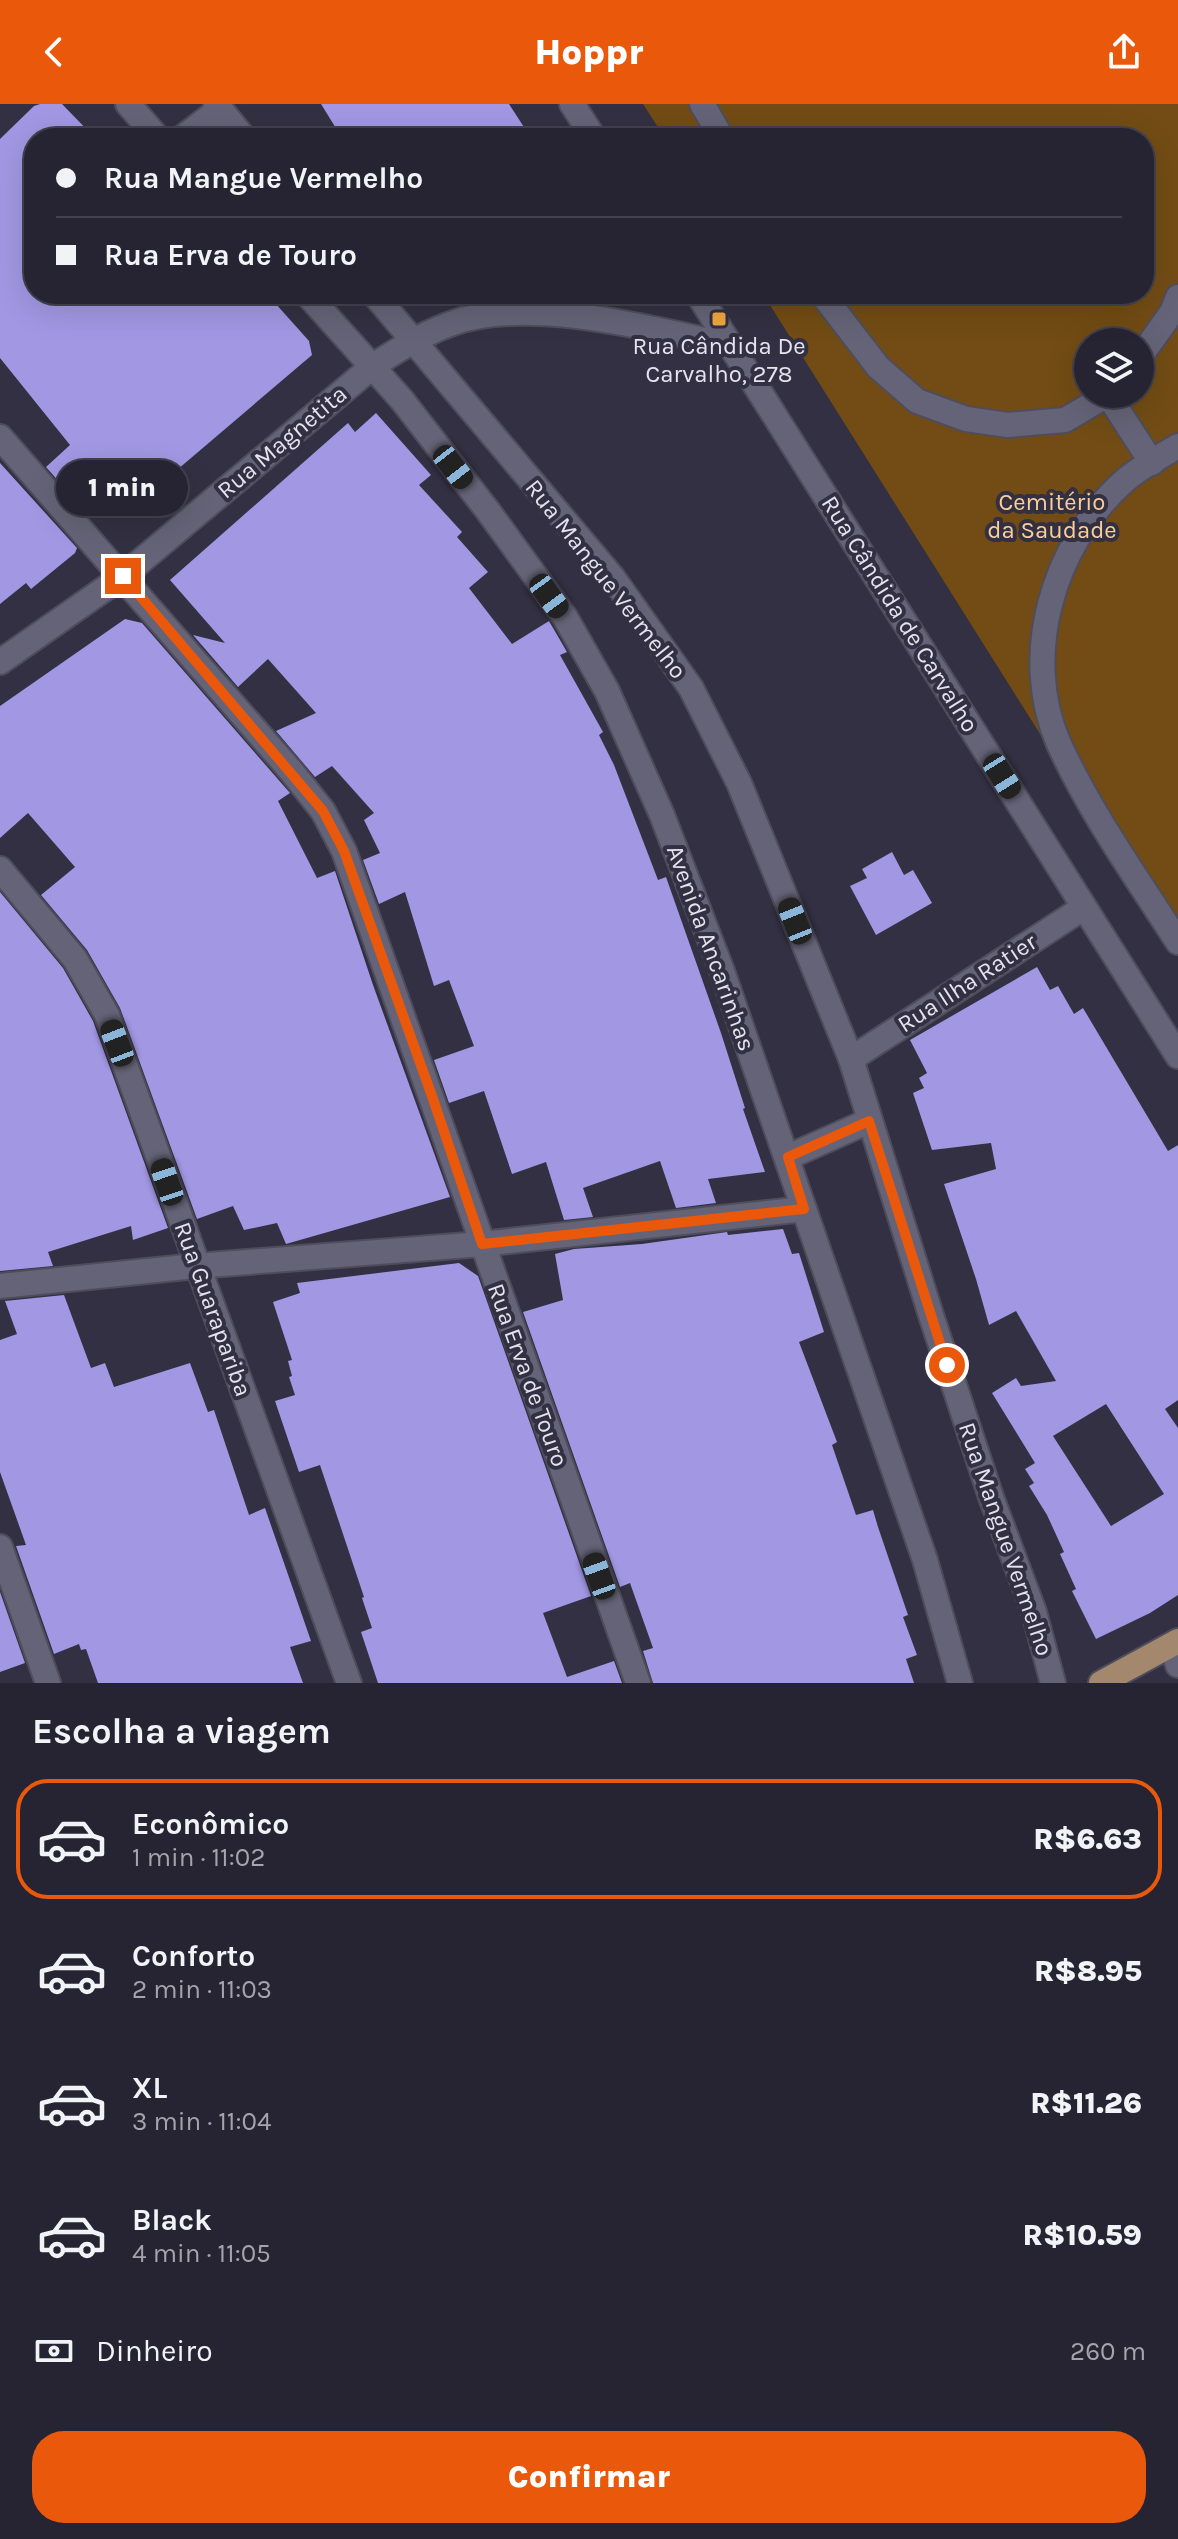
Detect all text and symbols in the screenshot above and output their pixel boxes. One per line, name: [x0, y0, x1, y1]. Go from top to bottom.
icon: back: [32, 30, 76, 74]
icon: share: [1102, 30, 1146, 74]
text: Hoppr: [534, 31, 644, 73]
text: Rua Mangue Vermelho: [104, 160, 423, 196]
text: Rua Erva de Touro: [104, 237, 357, 273]
marker: Rua Cândida De Carvalho, 278: [710, 310, 728, 328]
map controls: [1074, 328, 1154, 408]
button: layers: [1074, 328, 1154, 408]
place label: Rua Cândida De Carvalho, 278: [632, 332, 806, 388]
street label: Rua Magnetita: [212, 380, 352, 504]
car: [429, 441, 477, 493]
callout: 1 min: [57, 460, 189, 516]
text: 1 min: [88, 472, 156, 503]
street label: Rua Mangue Vermelho: [520, 474, 692, 684]
park label: Cemitério da Saudade: [987, 488, 1117, 544]
street label: Rua Cândida de Carvalho: [816, 491, 984, 737]
route end: [105, 558, 141, 594]
car: [525, 570, 573, 622]
car: [979, 749, 1025, 803]
street label: Avenida Ancarinhas: [661, 841, 761, 1055]
car: [775, 894, 815, 948]
street label: Rua Ilha Ratier: [892, 927, 1042, 1038]
car: [97, 1016, 137, 1070]
car: [148, 1155, 186, 1209]
street label: Rua Guarapariba: [168, 1218, 258, 1400]
street label: Rua Erva de Touro: [482, 1279, 574, 1471]
route start: [929, 1347, 965, 1383]
street label: Rua Mangue Vermelho: [953, 1419, 1059, 1659]
car: [580, 1549, 618, 1603]
text: Escolha a viagem: [32, 1710, 331, 1752]
icon: car: [36, 1803, 108, 1875]
text: Econômico: [132, 1806, 289, 1842]
text: R$6.63: [1033, 1821, 1142, 1857]
text: 1 min · 11:02: [132, 1842, 265, 1873]
icon: car: [36, 1935, 108, 2007]
text: Conforto: [132, 1938, 255, 1974]
text: R$8.95: [1034, 1953, 1142, 1989]
text: 2 min · 11:03: [132, 1974, 272, 2005]
icon: car: [36, 2067, 108, 2139]
text: XL: [132, 2070, 167, 2106]
text: R$11.26: [1030, 2085, 1142, 2121]
text: 3 min · 11:04: [132, 2106, 271, 2137]
icon: car: [36, 2199, 108, 2271]
text: Black: [132, 2202, 212, 2238]
text: R$10.59: [1023, 2217, 1142, 2253]
text: 4 min · 11:05: [132, 2238, 271, 2269]
icon: cash: [32, 2329, 76, 2373]
text: Dinheiro: [96, 2333, 213, 2369]
text: 260 m: [1070, 2336, 1146, 2367]
button: Confirmar: [32, 2431, 1146, 2523]

